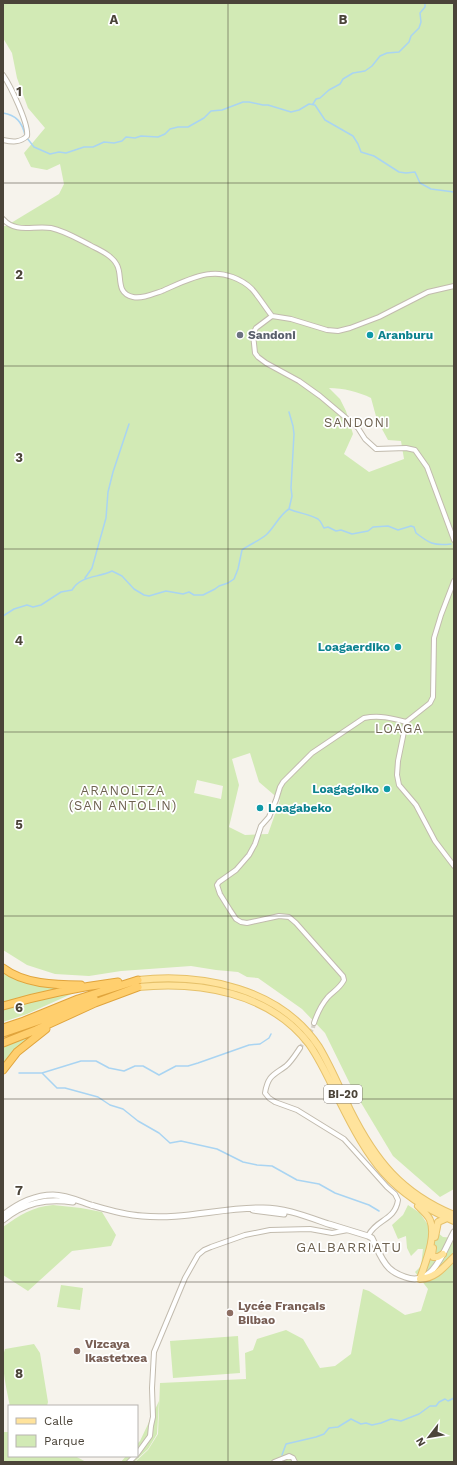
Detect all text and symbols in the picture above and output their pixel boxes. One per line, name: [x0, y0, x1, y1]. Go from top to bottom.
text: A: [110, 12, 119, 27]
text: B: [339, 12, 348, 27]
text: 1: [16, 84, 22, 99]
text: 2: [15, 267, 23, 282]
place label: Sandoni: [248, 328, 296, 342]
place label: Aranburu: [378, 328, 433, 342]
marker: Sandoni: [235, 330, 245, 340]
marker: Aranburu: [365, 330, 375, 340]
district label: SANDONI: [324, 415, 390, 430]
text: 3: [15, 450, 23, 465]
text: 4: [15, 633, 24, 648]
place label: Loagaerdiko: [318, 640, 390, 654]
marker: Loagaerdiko: [393, 642, 403, 652]
district label: LOAGA: [375, 721, 423, 736]
place label: Loagagoiko: [312, 782, 379, 796]
district label: ARANOLTZA (SAN ANTOLIN): [69, 783, 177, 813]
marker: Loagagoiko: [382, 784, 392, 794]
place label: Loagabeko: [268, 801, 332, 815]
marker: Loagabeko: [255, 803, 265, 813]
text: 5: [15, 817, 23, 832]
text: 6: [15, 1000, 23, 1015]
road number: BI-20: [324, 1085, 362, 1103]
text: 7: [15, 1183, 23, 1198]
district label: GALBARRIATU: [296, 1239, 402, 1255]
place label: Lycée Français Bilbao: [238, 1299, 326, 1327]
marker: Lycée Français Bilbao: [225, 1308, 235, 1318]
place label: Vizcaya ikastetxea: [85, 1337, 147, 1365]
marker: Vizcaya ikastetxea: [72, 1346, 82, 1356]
text: 8: [15, 1366, 23, 1381]
legend: [8, 1405, 138, 1457]
text: Calle: [44, 1414, 73, 1428]
north arrow: [409, 1417, 449, 1457]
text: Parque: [44, 1434, 85, 1448]
text: N: [413, 1435, 429, 1449]

